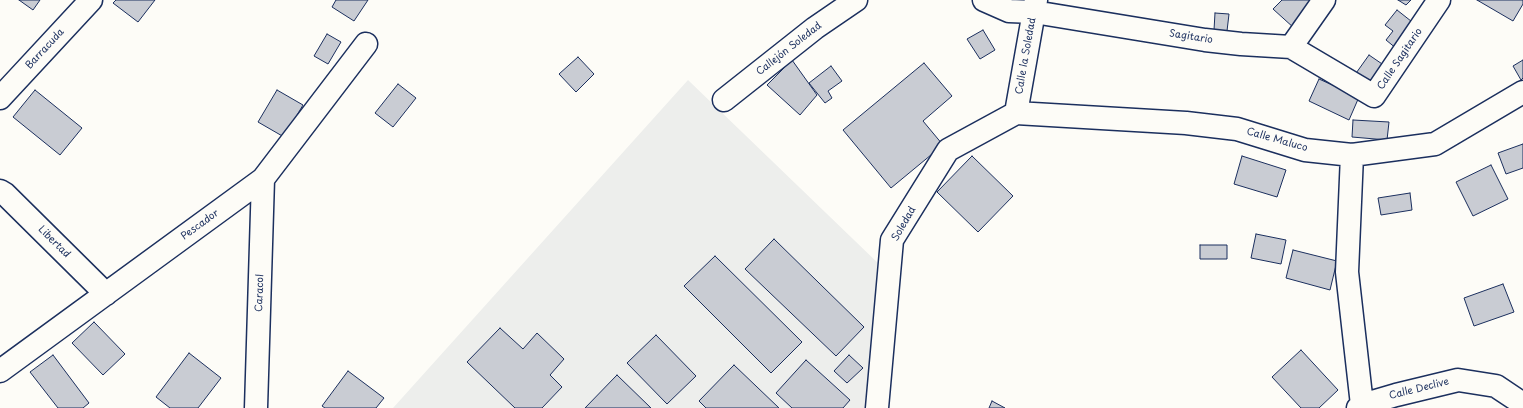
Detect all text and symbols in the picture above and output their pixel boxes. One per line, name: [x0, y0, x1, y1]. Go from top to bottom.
street label: Calle la Soledad: [1013, 17, 1039, 95]
street label: Callejón Soledad: [754, 20, 824, 78]
street label: Barracuda: [23, 26, 67, 72]
street label: Calle Sagitario: [1375, 26, 1425, 92]
street label: Sagitario: [1168, 28, 1214, 46]
street label: Calle Maluco: [1245, 126, 1309, 154]
street label: Soledad: [889, 205, 919, 243]
street label: Pescador: [179, 207, 221, 243]
street label: Libertad: [36, 224, 72, 260]
street label: Caracol: [253, 274, 267, 312]
street label: Calle Declive: [1388, 376, 1450, 402]

